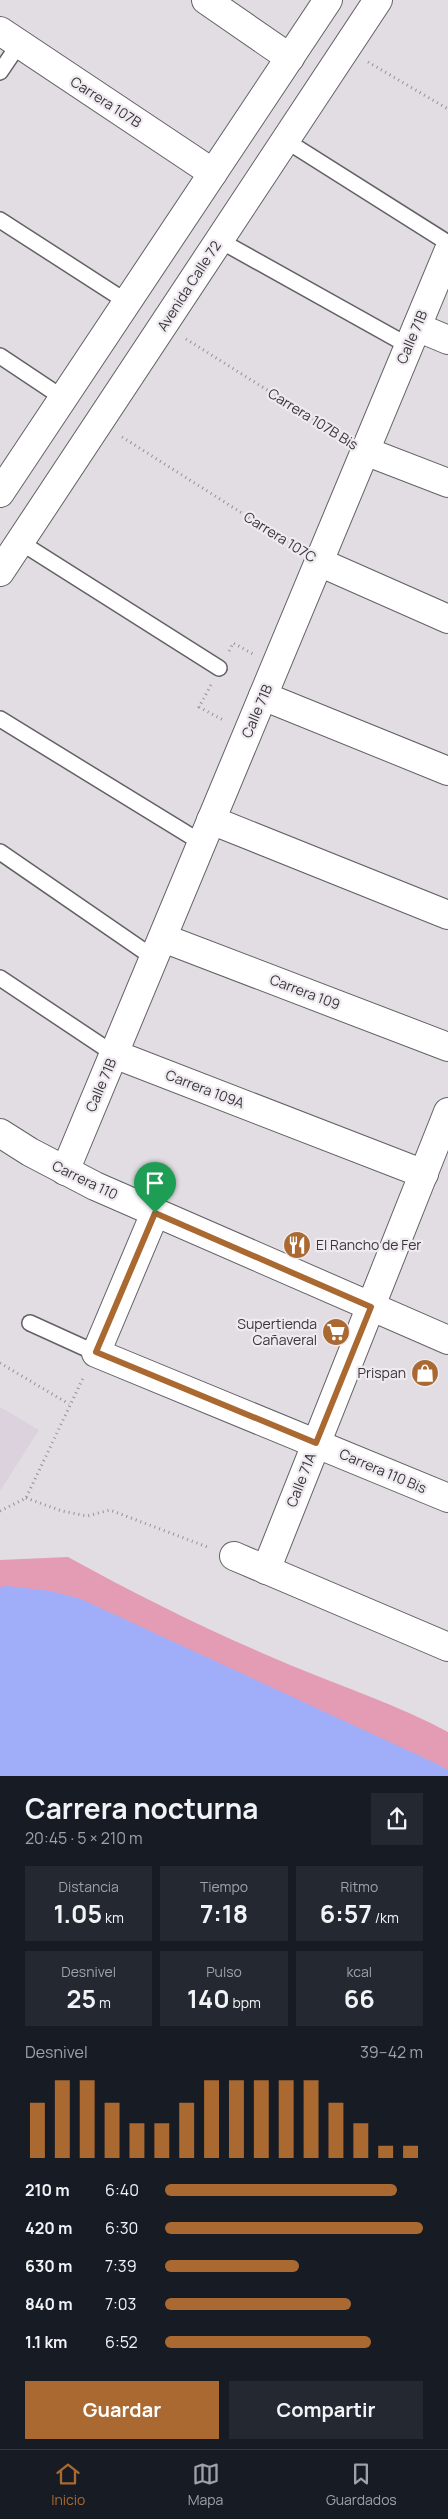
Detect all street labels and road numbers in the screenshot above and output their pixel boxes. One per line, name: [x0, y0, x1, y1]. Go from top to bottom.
street label: Carrera 107B: [67, 72, 146, 132]
street label: Avenida Calle 72: [152, 237, 225, 334]
street label: Calle 71B: [392, 307, 431, 366]
street label: Carrera 107B Bis: [265, 383, 362, 454]
street label: Carrera 107C: [240, 507, 320, 566]
street label: Calle 71B: [237, 681, 276, 740]
street label: Carrera 109: [267, 969, 343, 1014]
street label: Calle 71B: [81, 1055, 120, 1114]
street label: Carrera 109A: [163, 1065, 247, 1112]
street label: Carrera 110: [49, 1156, 121, 1204]
street label: Carrera 110 Bis: [337, 1444, 430, 1497]
street label: Calle 71A: [282, 1450, 320, 1510]

